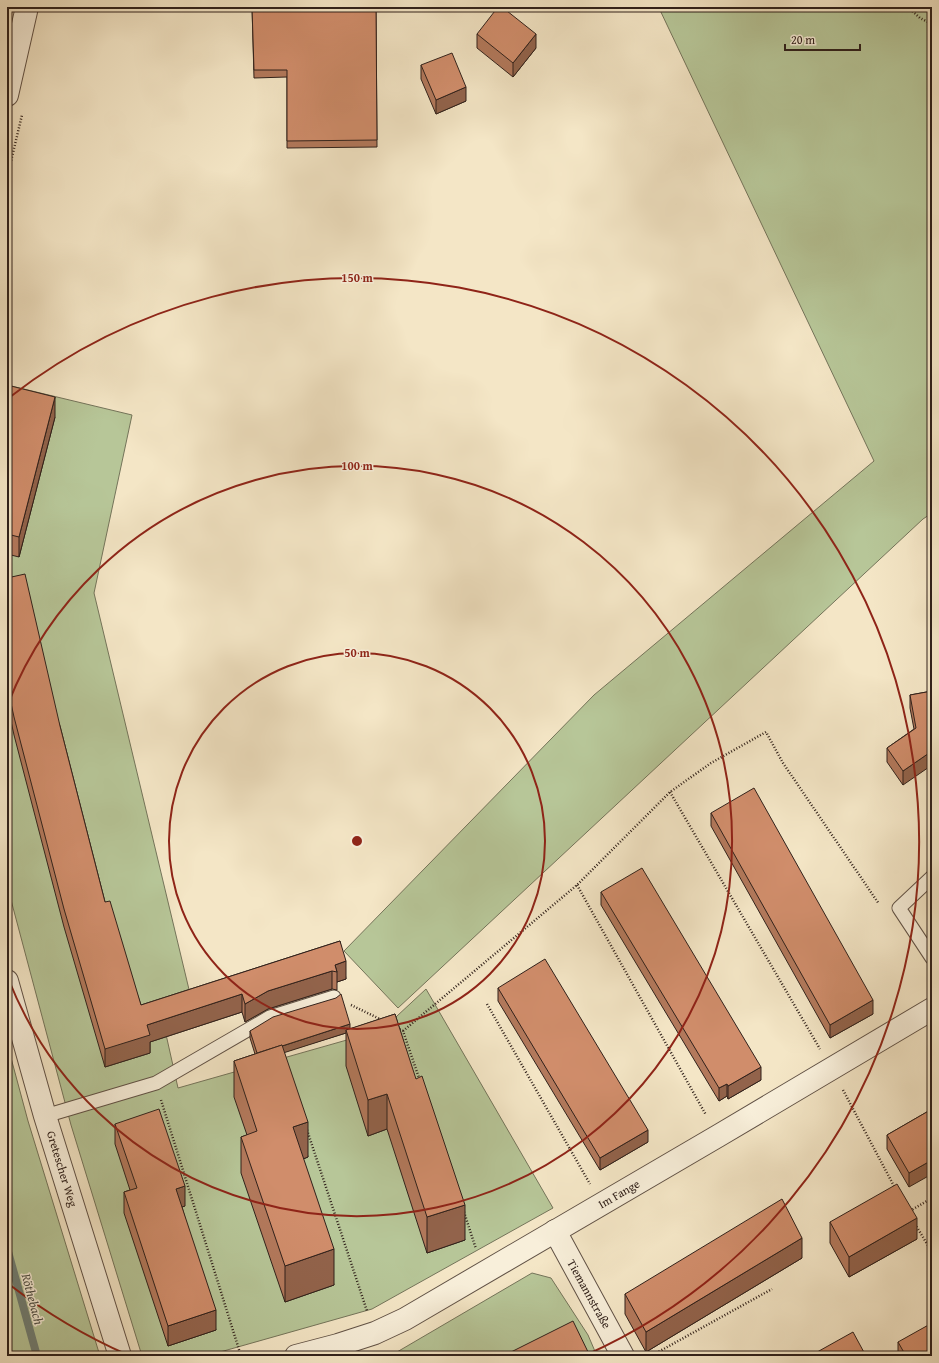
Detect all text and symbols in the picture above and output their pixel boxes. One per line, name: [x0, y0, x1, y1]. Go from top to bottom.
scale bar: [785, 26, 860, 52]
text: 20 m: [791, 31, 815, 48]
text: 150 m: [341, 269, 374, 286]
text: 100 m: [341, 457, 374, 474]
text: 50 m: [344, 644, 370, 661]
centre of rings: [350, 834, 364, 848]
street label: Gretescher Weg: [43, 1129, 82, 1209]
street label: Im Fange: [595, 1175, 643, 1212]
street label: Tiemannstraße: [563, 1256, 616, 1332]
water label: Röthebach: [16, 1270, 49, 1327]

